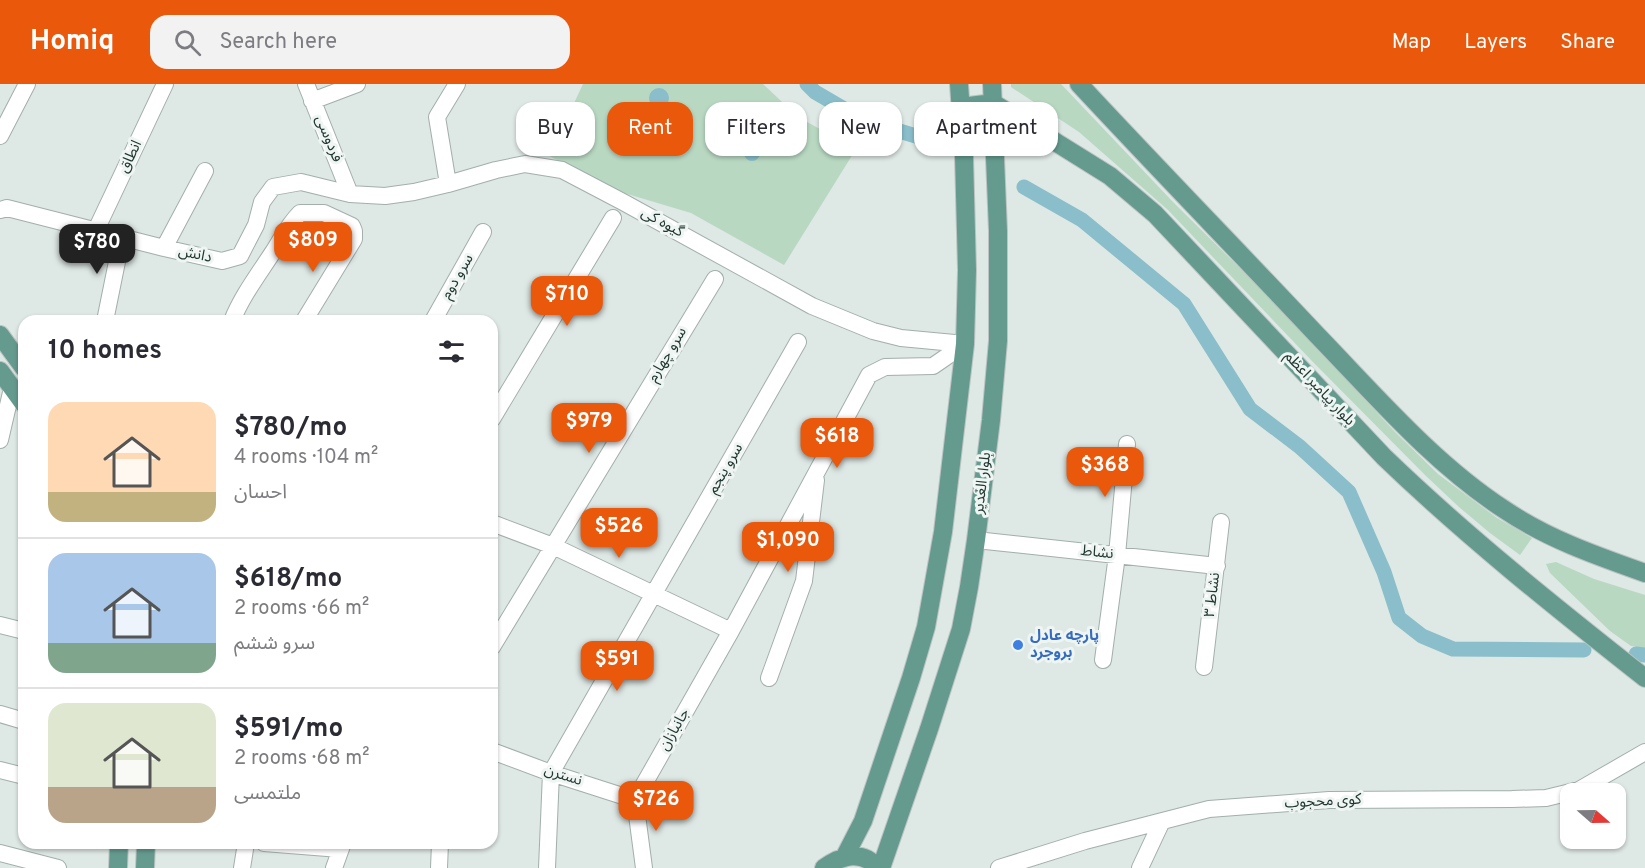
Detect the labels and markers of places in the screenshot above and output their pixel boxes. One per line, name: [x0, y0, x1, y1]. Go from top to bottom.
pin: $809: [277, 222, 349, 273]
pin: $780: [61, 224, 133, 275]
pin: $710: [531, 276, 603, 327]
pin: $979: [553, 403, 625, 454]
pin: $618: [801, 418, 873, 469]
pin: $368: [1069, 447, 1141, 498]
pin: $526: [583, 508, 655, 559]
pin: $1,090: [739, 522, 837, 573]
place label: پارچه عادل بروجرد: [1030, 627, 1099, 663]
marker: پارچه عادل بروجرد: [1011, 638, 1025, 652]
pin: $591: [581, 641, 653, 692]
pin: $726: [620, 781, 692, 832]

